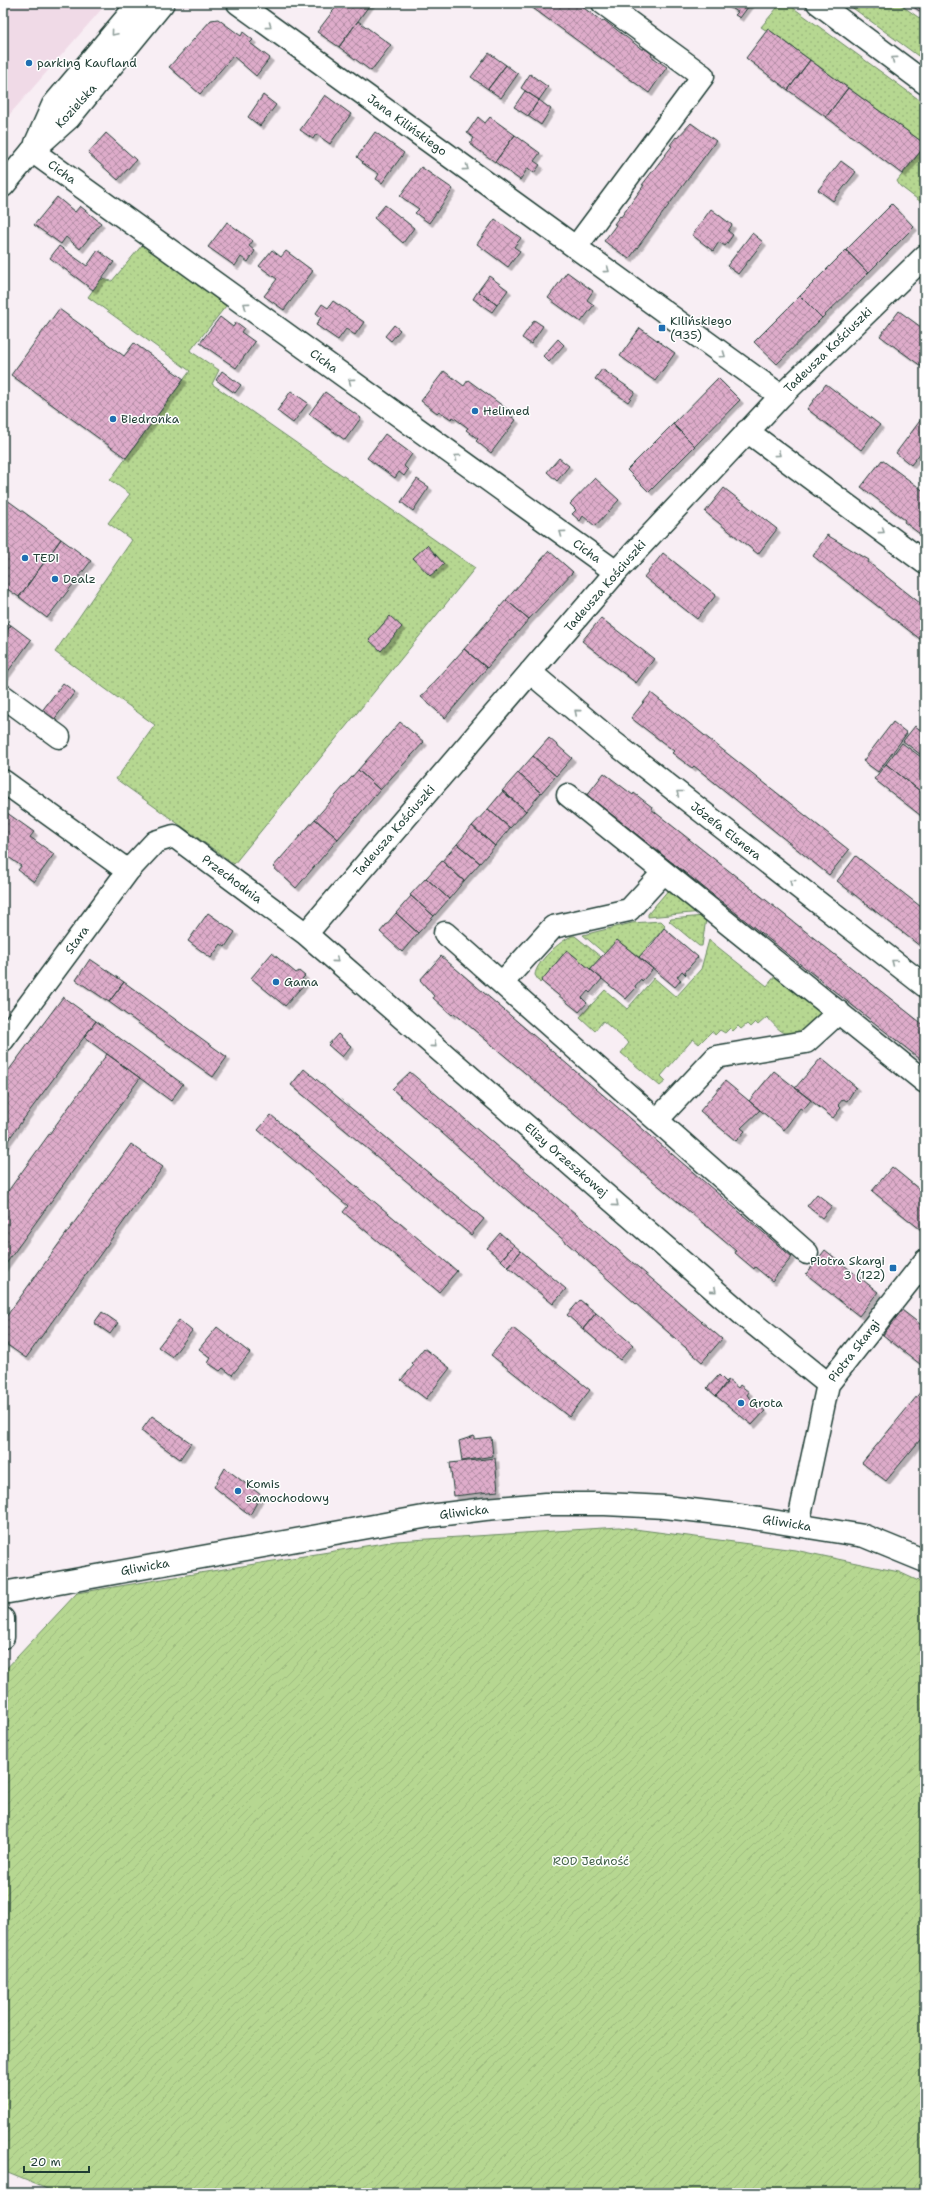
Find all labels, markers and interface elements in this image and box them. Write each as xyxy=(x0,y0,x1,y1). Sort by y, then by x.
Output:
one-way arrow xyxy=(265,21,272,28)
one-way arrow xyxy=(111,28,118,36)
place label: parking Kaufland xyxy=(37,55,137,71)
one-way arrow xyxy=(891,57,898,64)
marker: parking Kaufland xyxy=(24,58,34,68)
street label: Kozielska xyxy=(52,80,100,132)
street label: Jana Kilińskiego xyxy=(364,91,450,159)
street label: Cicha xyxy=(45,156,80,188)
one-way arrow xyxy=(461,163,468,170)
one-way arrow xyxy=(603,266,610,273)
one-way arrow xyxy=(243,303,250,310)
street label: Tadeusza Kościuszki xyxy=(780,304,876,396)
place label: Kilińskiego (935) xyxy=(670,313,732,343)
marker: Kilińskiego (935) xyxy=(657,323,667,333)
street label: Cicha xyxy=(307,345,342,377)
one-way arrow xyxy=(719,350,726,357)
one-way arrow xyxy=(348,378,355,386)
place label: Helimed xyxy=(483,403,530,419)
marker: Helimed xyxy=(470,406,480,416)
place label: Biedronka xyxy=(121,411,180,427)
marker: Biedronka xyxy=(108,414,118,424)
one-way arrow xyxy=(773,449,780,456)
one-way arrow xyxy=(454,455,461,462)
one-way arrow xyxy=(878,527,885,534)
one-way arrow xyxy=(559,530,566,538)
street label: Cicha xyxy=(570,535,605,567)
street label: Tadeusza Kościuszki xyxy=(561,537,649,635)
place label: TEDi xyxy=(33,550,59,566)
marker: TEDi xyxy=(20,553,30,563)
place label: Dealz xyxy=(63,571,96,587)
marker: Dealz xyxy=(50,574,60,584)
one-way arrow xyxy=(575,709,582,716)
street label: Tadeusza Kościuszki xyxy=(350,782,438,880)
one-way arrow xyxy=(676,791,683,798)
street label: Józefa Elsnera xyxy=(687,798,765,864)
street label: Przechodnia xyxy=(199,851,266,907)
one-way arrow xyxy=(789,879,796,886)
street label: Stara xyxy=(61,922,93,957)
one-way arrow xyxy=(331,955,338,962)
one-way arrow xyxy=(892,960,899,967)
place label: Gama xyxy=(284,974,319,990)
marker: Gama xyxy=(271,977,281,987)
one-way arrow xyxy=(429,1040,437,1047)
street label: Elizy Orzeszkowej xyxy=(521,1119,611,1201)
one-way arrow xyxy=(611,1199,619,1207)
place label: Piotra Skargi 3 (122) xyxy=(810,1253,885,1283)
marker: Piotra Skargi 3 (122) xyxy=(888,1263,898,1273)
one-way arrow xyxy=(709,1285,717,1292)
street label: Piotra Skargi xyxy=(825,1316,883,1386)
place label: Grota xyxy=(749,1395,783,1411)
marker: Grota xyxy=(736,1398,746,1408)
place label: Komis samochodowy xyxy=(246,1476,329,1506)
marker: Komis samochodowy xyxy=(233,1486,243,1496)
street label: Gliwicka xyxy=(439,1501,490,1523)
street label: Gliwicka xyxy=(761,1511,813,1535)
street label: Gliwicka xyxy=(119,1555,171,1579)
park label: ROD Jedność xyxy=(553,1853,629,1869)
scale bar xyxy=(24,2148,89,2174)
text: 20 m xyxy=(30,2154,61,2170)

